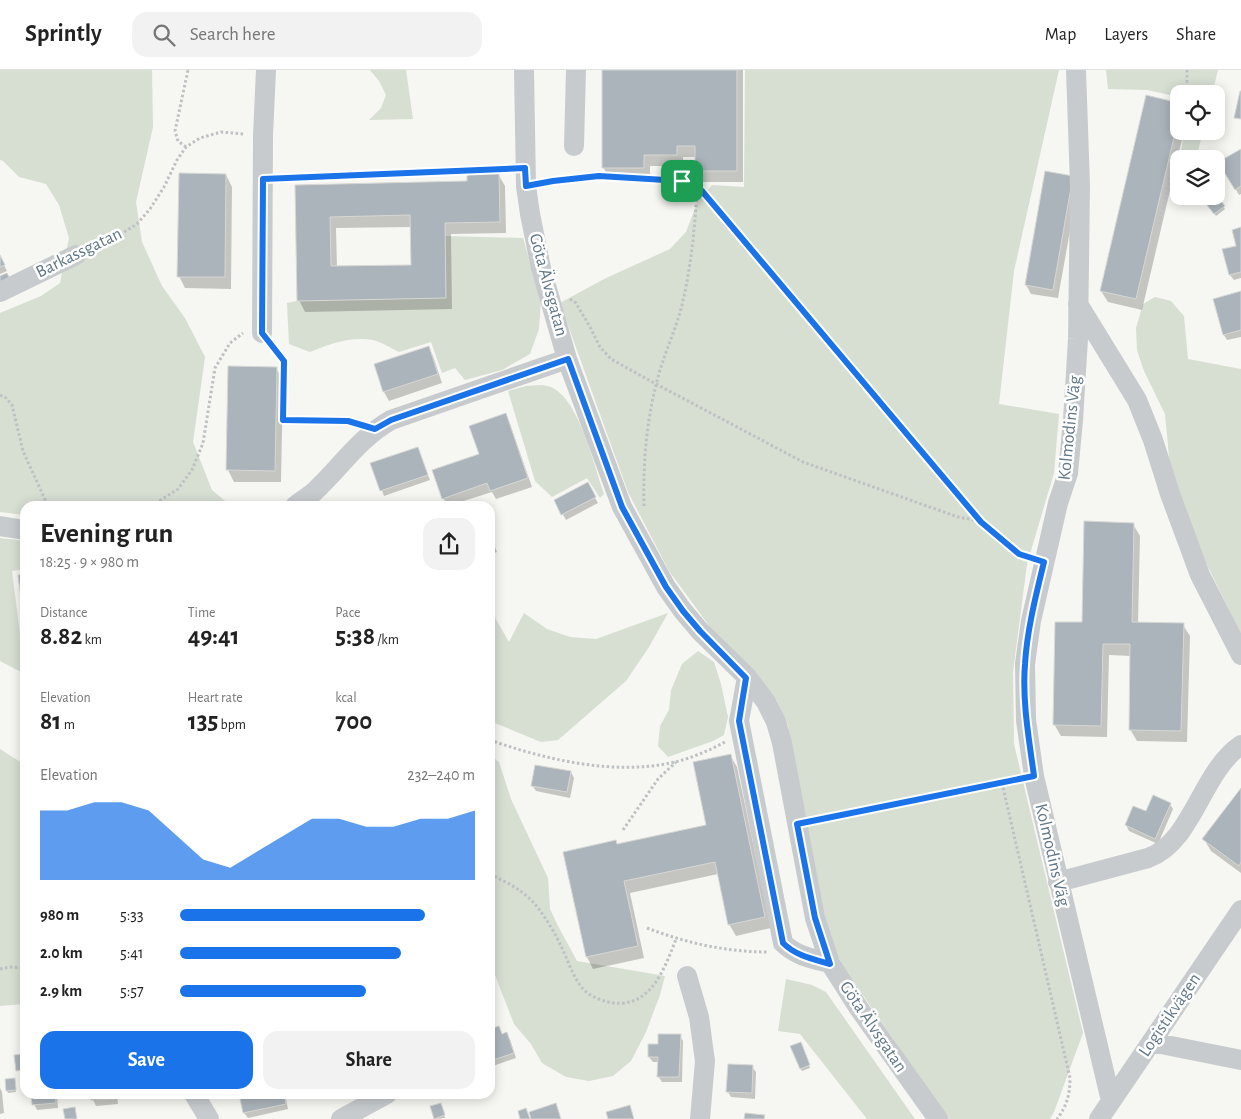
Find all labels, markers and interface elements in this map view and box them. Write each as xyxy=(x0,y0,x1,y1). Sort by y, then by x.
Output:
search box xyxy=(132,12,482,57)
icon: search xyxy=(150,21,178,49)
text: Sprintly xyxy=(25,22,102,46)
text: Search here xyxy=(190,25,276,44)
text: Map xyxy=(1045,26,1076,44)
text: Layers xyxy=(1104,26,1148,44)
text: Share xyxy=(1176,26,1216,44)
map controls xyxy=(1170,85,1225,205)
button: locate xyxy=(1170,85,1225,140)
button: layers xyxy=(1170,150,1225,205)
pin xyxy=(661,160,703,202)
icon: arrive xyxy=(668,167,696,195)
street label: Barkassgatan xyxy=(33,224,125,282)
street label: Göta Älvsgatan xyxy=(526,231,572,338)
street label: Kolmodins Väg xyxy=(1056,375,1084,481)
button: share xyxy=(423,518,475,570)
text: Evening run xyxy=(40,520,173,548)
text: 18:25 · 9 × 980 m xyxy=(40,554,139,570)
text: Distance xyxy=(40,606,87,620)
text: Time xyxy=(188,606,216,620)
text: Pace xyxy=(335,606,361,620)
text: 8.82 xyxy=(40,624,82,649)
text: 49:41 xyxy=(188,624,240,649)
text: 5:38 xyxy=(335,624,375,649)
text: km xyxy=(82,633,102,647)
text: /km xyxy=(375,633,399,647)
text: Elevation xyxy=(40,691,91,705)
text: Heart rate xyxy=(188,691,243,705)
text: kcal xyxy=(335,691,357,705)
text: 81 xyxy=(40,709,61,734)
text: 135 xyxy=(188,709,218,734)
text: 700 xyxy=(335,709,372,734)
text: m xyxy=(61,718,75,732)
text: bpm xyxy=(218,718,246,732)
text: Elevation xyxy=(40,767,98,783)
text: 232–240 m xyxy=(407,767,475,783)
street label: Kolmodins Väg xyxy=(1031,802,1073,908)
text: 980 m xyxy=(40,907,79,923)
text: 5:33 xyxy=(120,907,144,923)
text: 2.0 km xyxy=(40,945,83,961)
text: 5:41 xyxy=(120,945,144,961)
street label: Logistikvägen xyxy=(1136,970,1204,1060)
street label: Göta Älvsgatan xyxy=(836,977,912,1076)
text: 2.9 km xyxy=(40,983,82,999)
text: 5:57 xyxy=(120,983,144,999)
button: Save xyxy=(40,1031,253,1089)
button: Share xyxy=(263,1031,475,1089)

